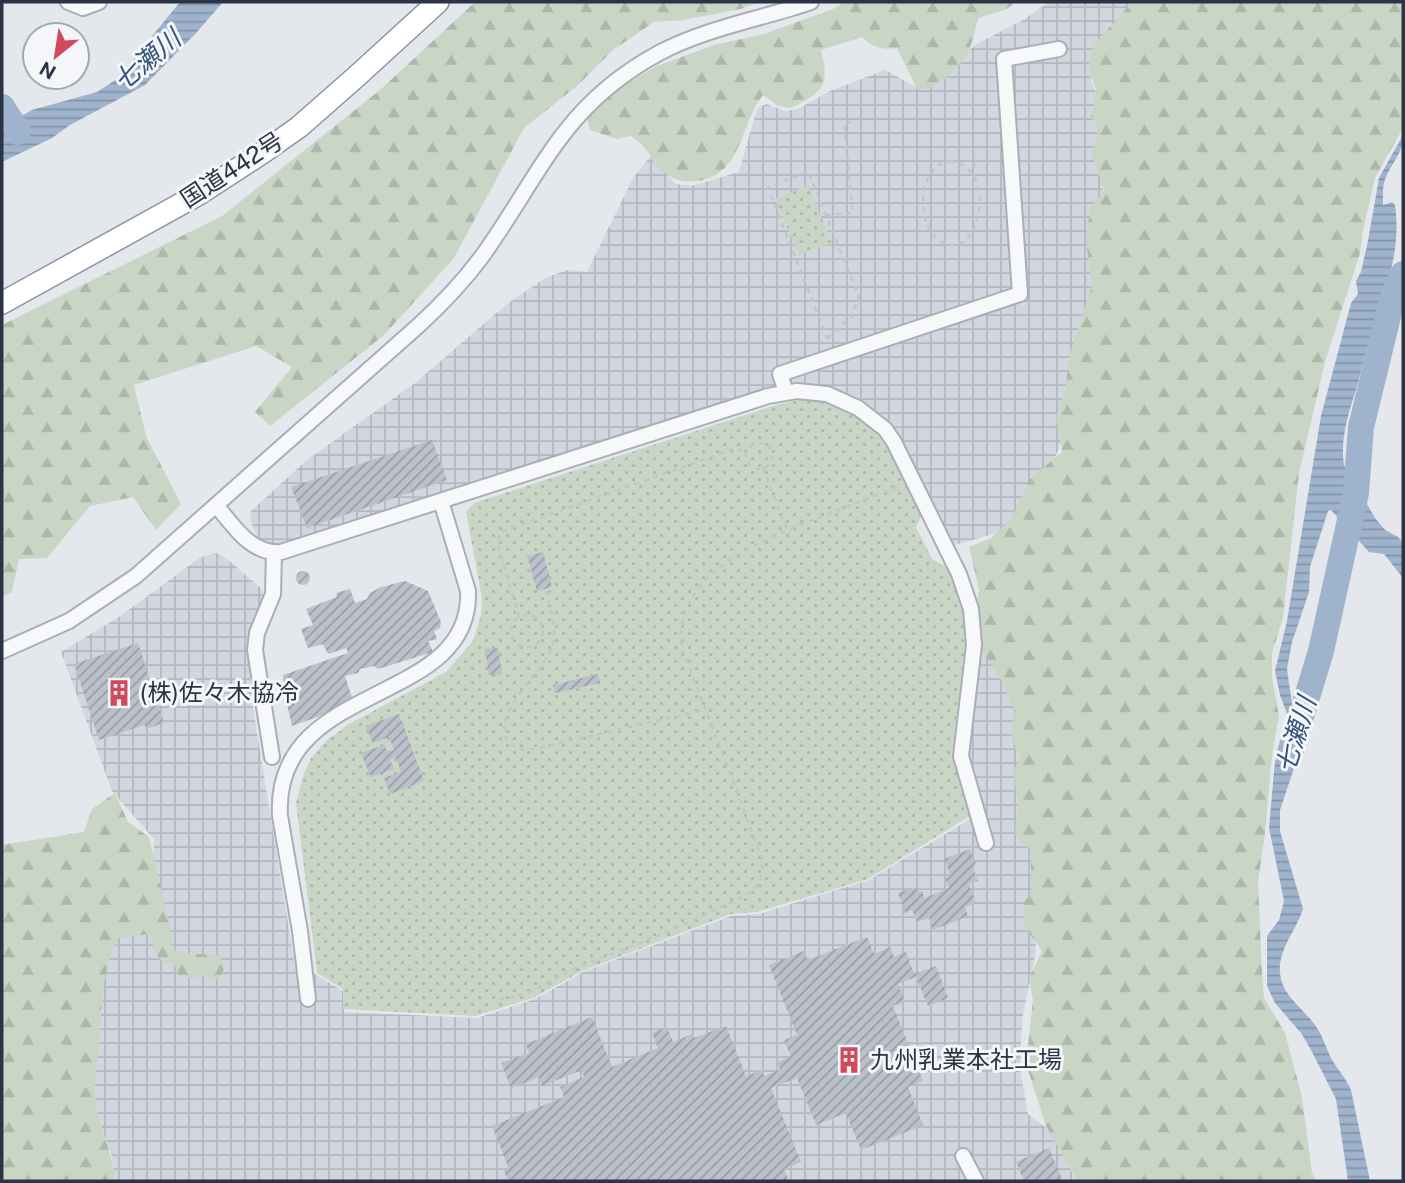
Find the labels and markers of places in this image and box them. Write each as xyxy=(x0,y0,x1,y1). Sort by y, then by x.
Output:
building icon: (株)佐々木協冷 xyxy=(104,678,134,708)
place label: (株)佐々木協冷 xyxy=(140,678,299,706)
building icon: 九州乳業本社工場 xyxy=(834,1045,864,1075)
place label: 九州乳業本社工場 xyxy=(870,1045,1062,1073)

